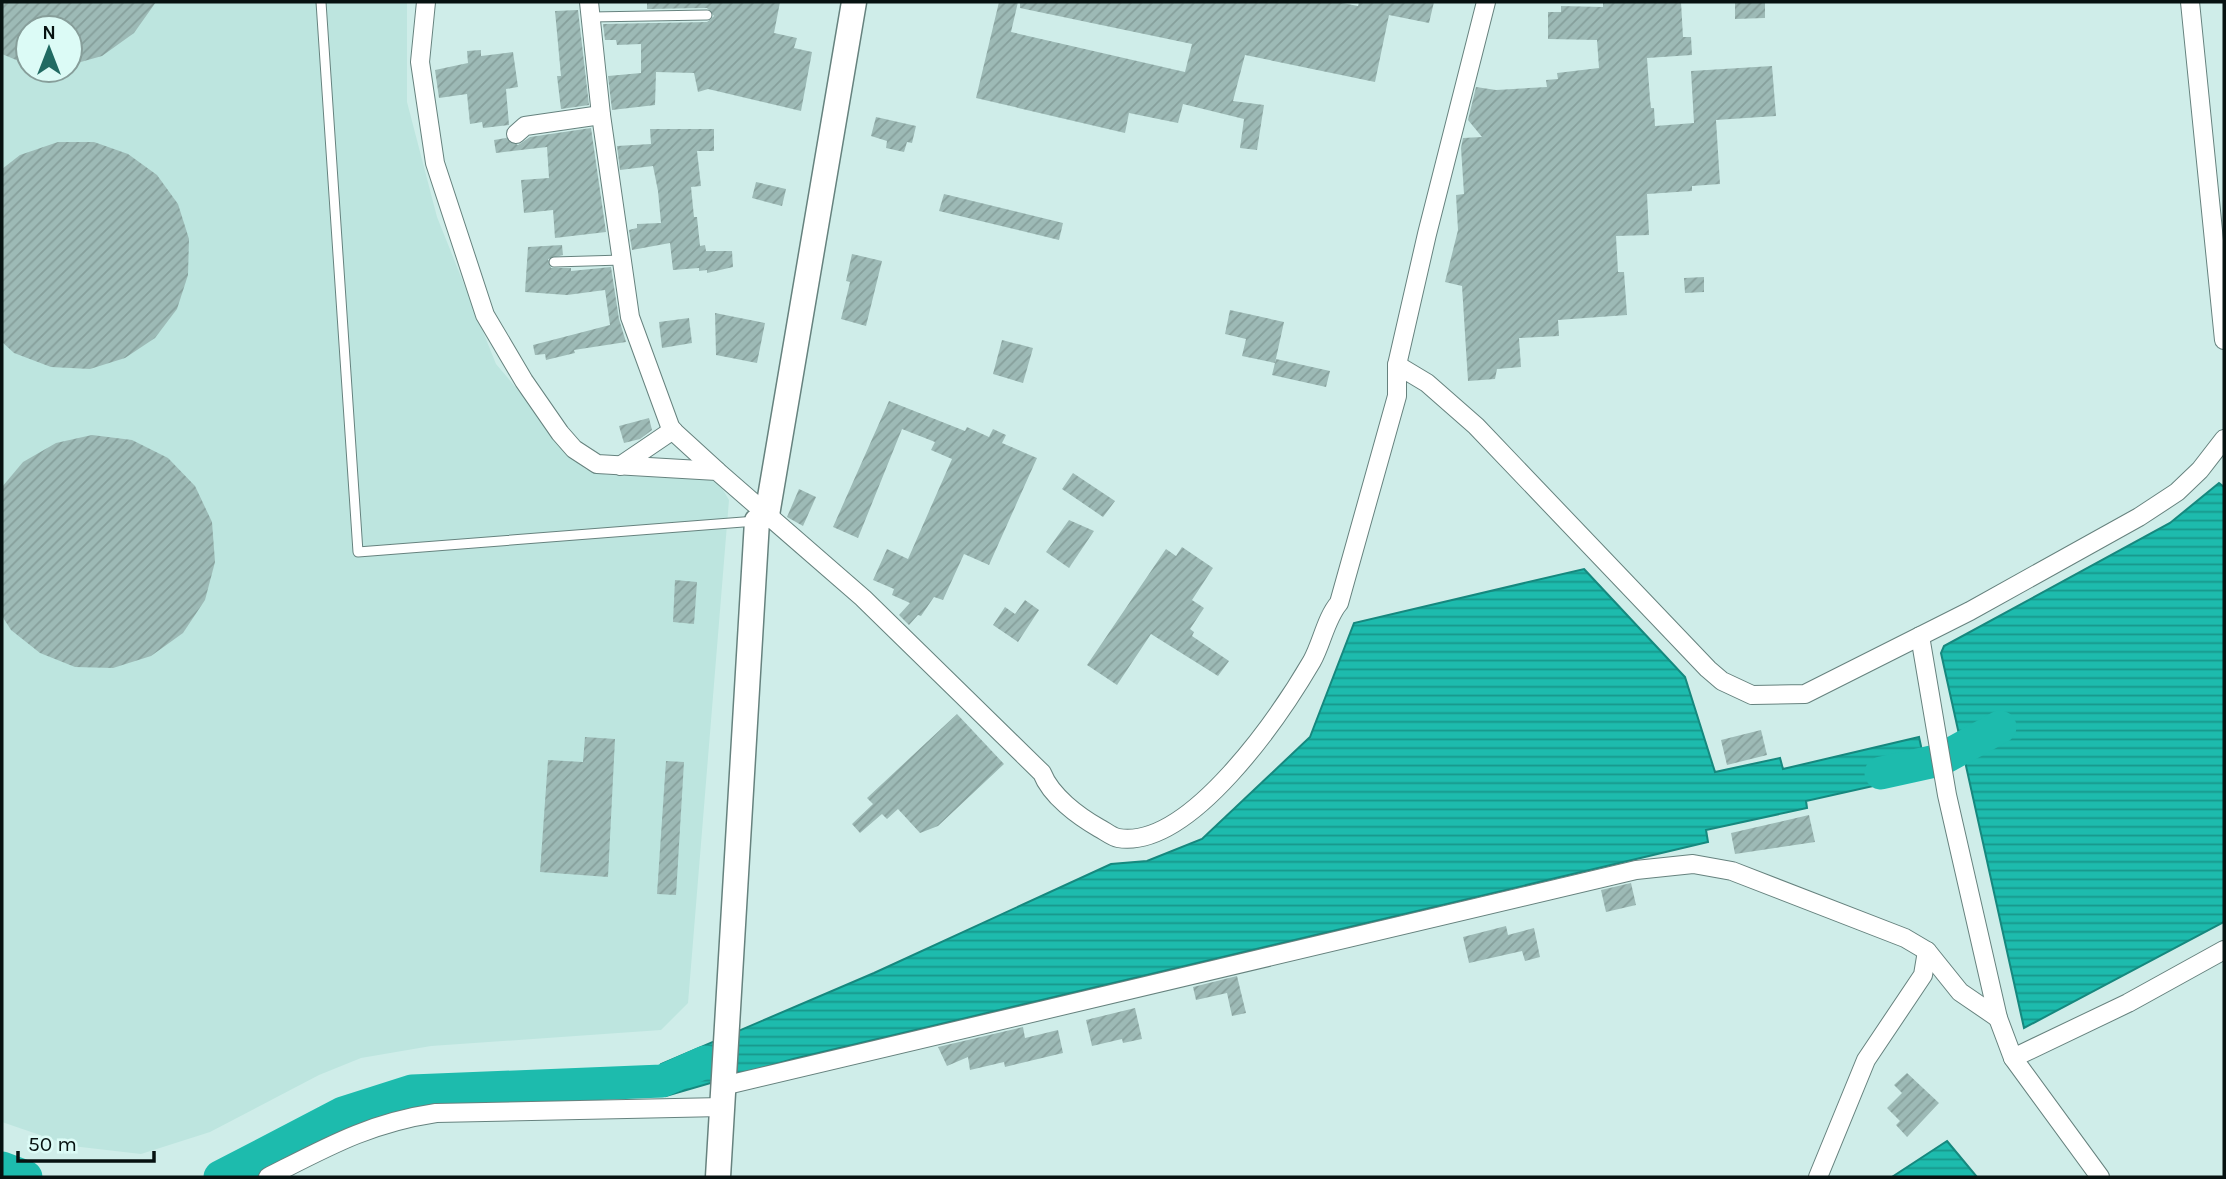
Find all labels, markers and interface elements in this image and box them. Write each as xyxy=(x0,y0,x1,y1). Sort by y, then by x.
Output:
north arrow xyxy=(14,14,84,84)
text: N xyxy=(42,22,56,44)
scale bar xyxy=(18,1120,154,1164)
text: 50 m xyxy=(28,1132,77,1156)

